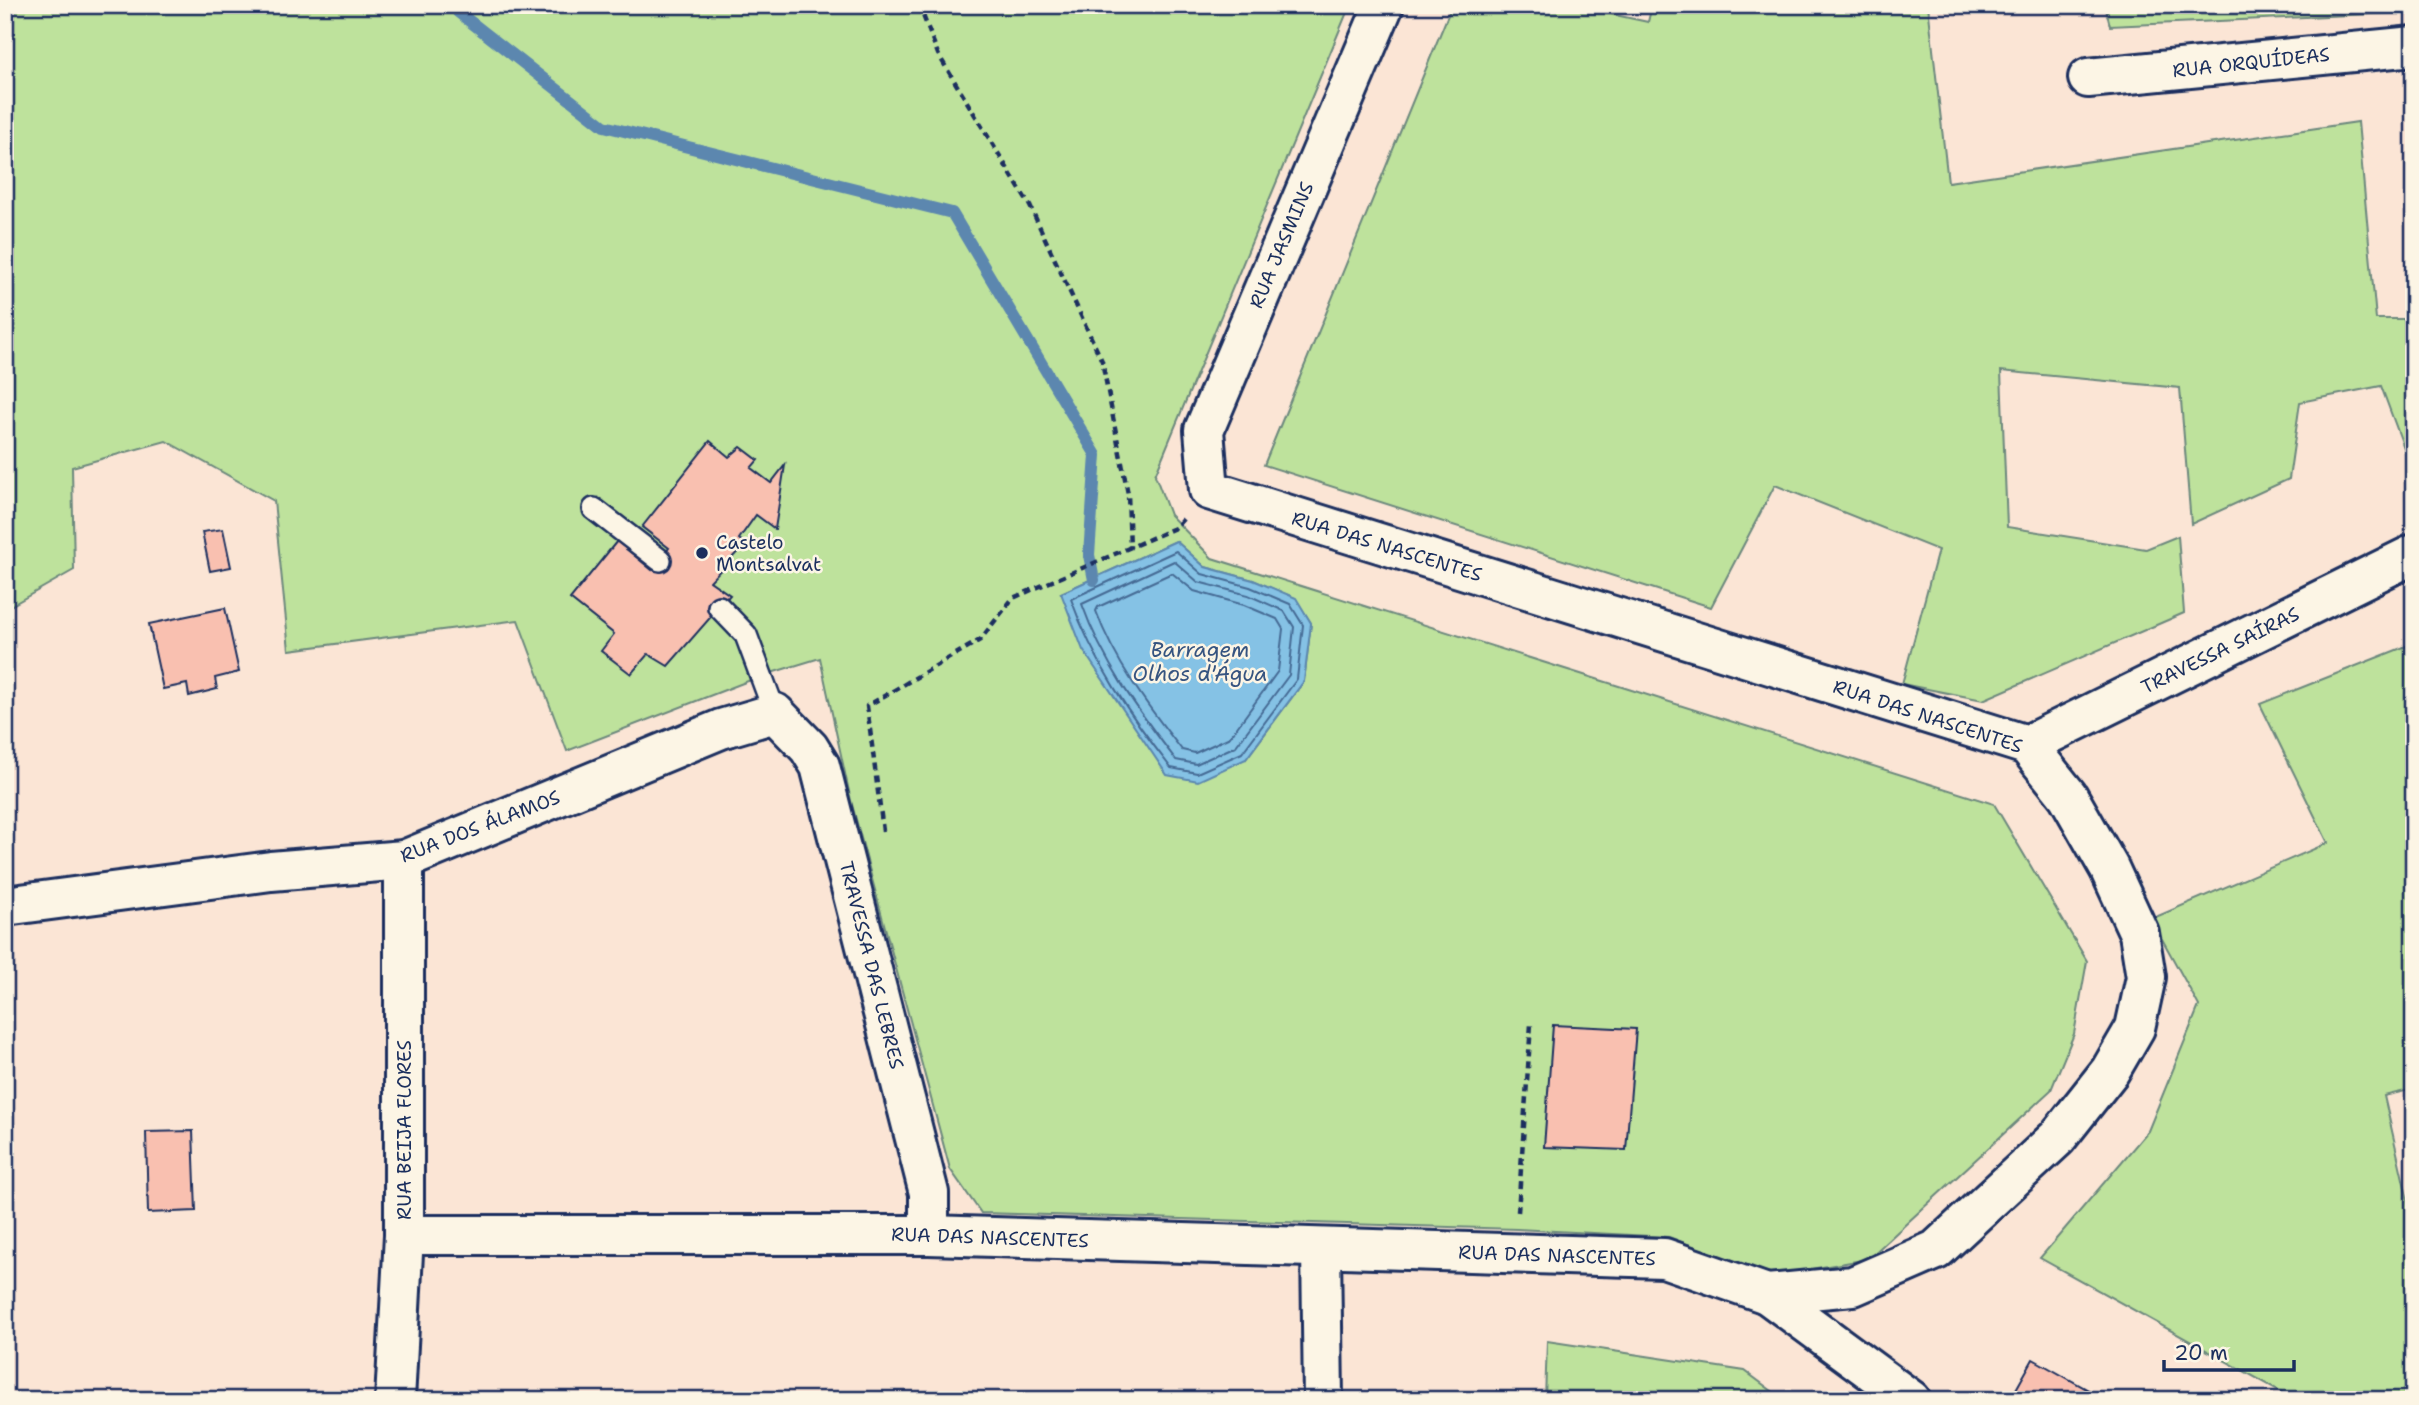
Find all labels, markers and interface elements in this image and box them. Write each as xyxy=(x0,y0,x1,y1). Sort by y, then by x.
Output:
street label: RUA ORQUÍDEAS xyxy=(2171,41,2331,83)
street label: RUA JASMINS xyxy=(1244,178,1319,312)
street label: RUA DAS NASCENTES xyxy=(1289,506,1485,587)
place label: Castelo Montsalvat xyxy=(716,530,821,577)
marker: Castelo Montsalvat xyxy=(694,545,710,561)
street label: TRAVESSA SAÍRAS xyxy=(2137,600,2303,700)
water label: Barragem Olhos d'Água xyxy=(1133,636,1267,688)
street label: RUA DAS NASCENTES xyxy=(1830,674,2026,759)
street label: RUA DOS ÁLAMOS xyxy=(396,784,564,868)
street label: TRAVESSA DAS LEBRES xyxy=(834,859,909,1072)
street label: RUA BEIJA FLORES xyxy=(392,1040,417,1220)
street label: RUA DAS NASCENTES xyxy=(891,1222,1089,1253)
street label: RUA DAS NASCENTES xyxy=(1458,1240,1656,1271)
scale bar xyxy=(2164,1328,2293,1372)
text: 20 m xyxy=(2174,1339,2228,1367)

